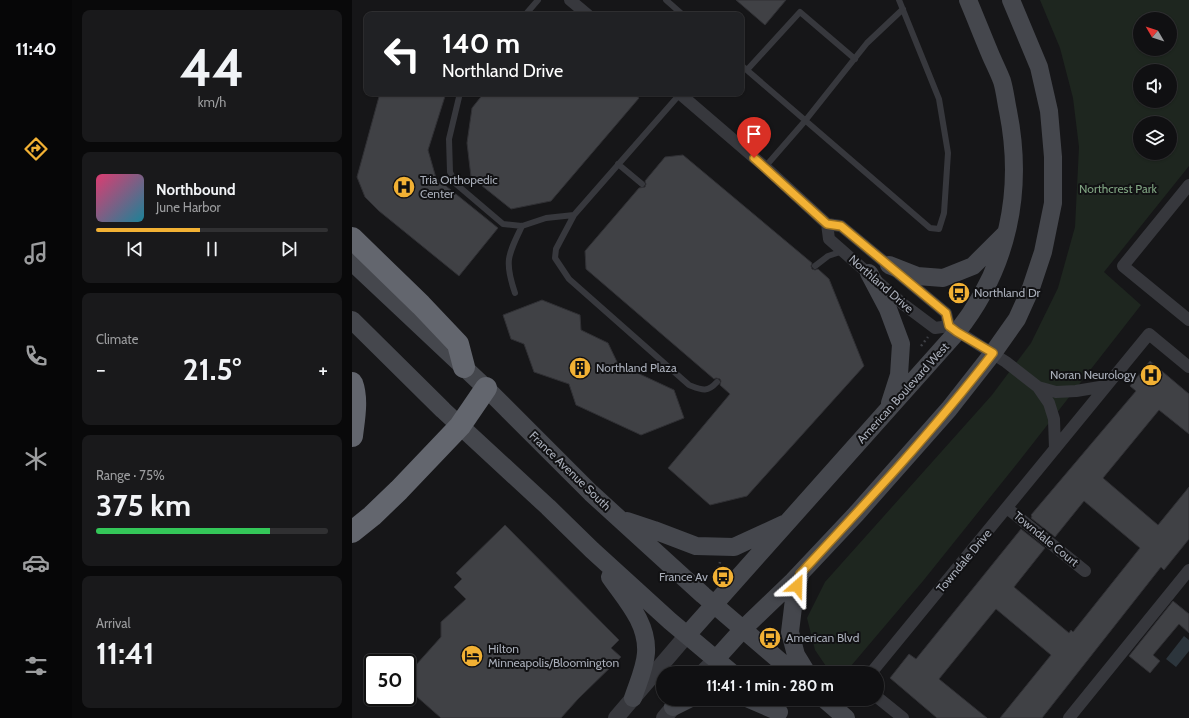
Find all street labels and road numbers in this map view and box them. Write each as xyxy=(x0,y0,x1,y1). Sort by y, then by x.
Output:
street label: Northland Drive xyxy=(846,251,917,316)
street label: American Boulevard West xyxy=(853,339,952,446)
street label: France Avenue South xyxy=(527,428,614,513)
street label: Towndale Court xyxy=(1011,508,1082,569)
street label: Towndale Drive xyxy=(933,526,995,596)

